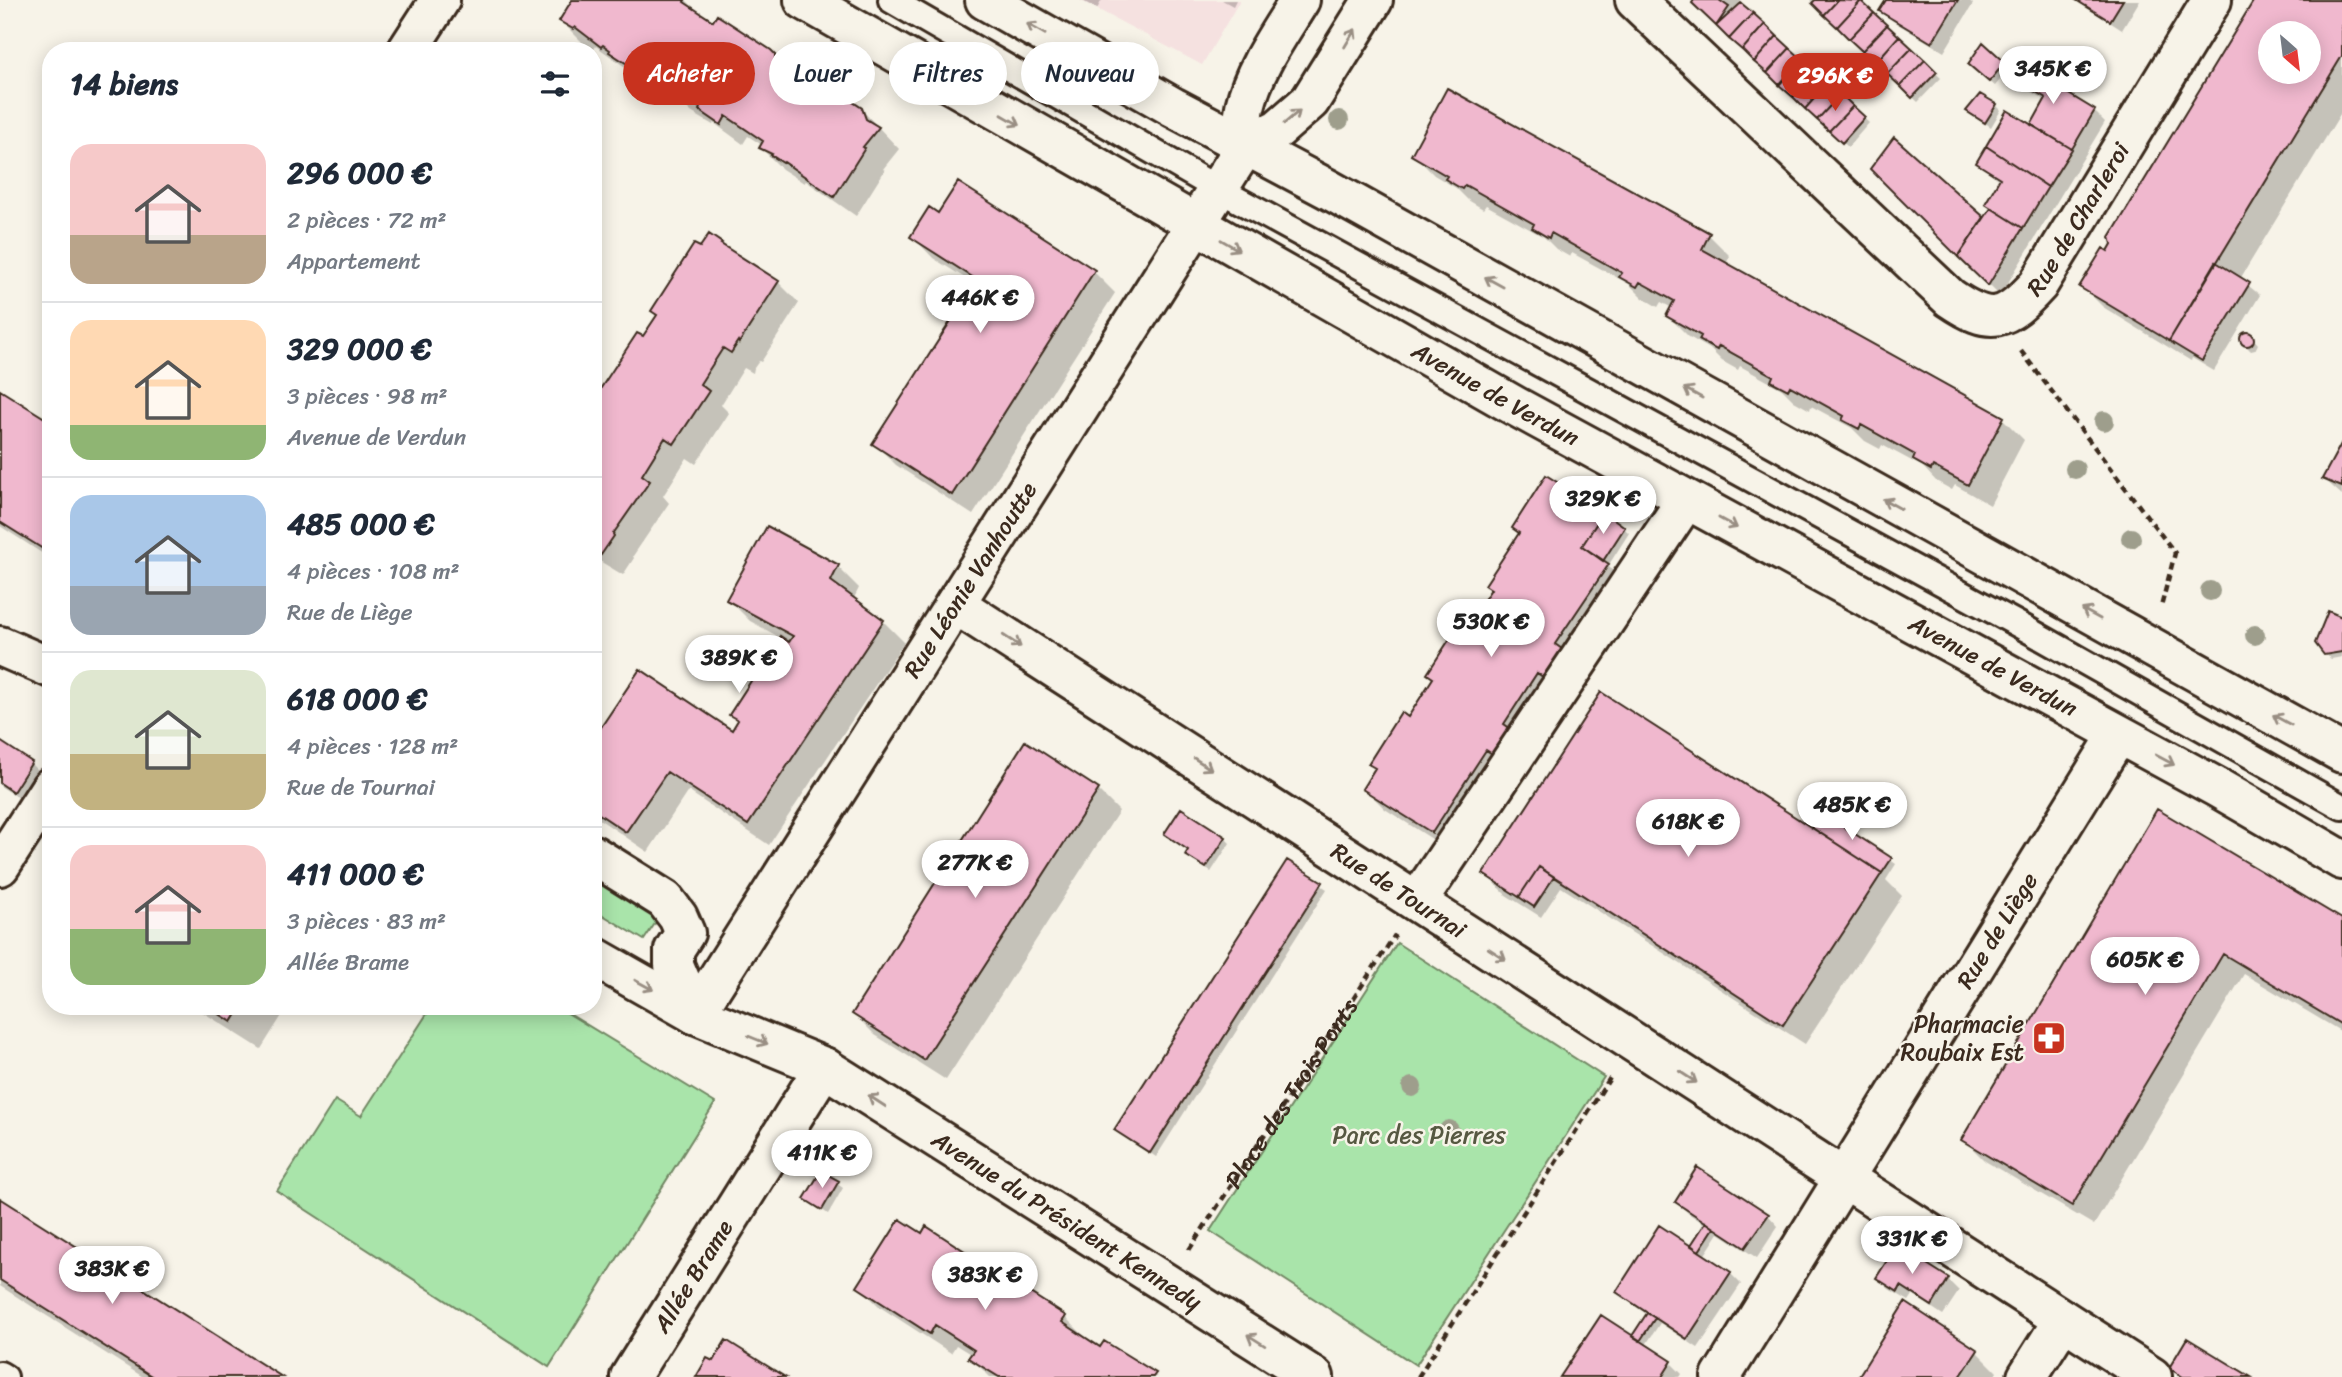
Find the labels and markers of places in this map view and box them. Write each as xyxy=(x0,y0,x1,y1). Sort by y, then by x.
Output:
pin: 345K € xyxy=(1996,46,2110,106)
pin: 296K € xyxy=(1778,54,1892,113)
pin: 446K € xyxy=(923,276,1037,335)
pin: 329K € xyxy=(1546,476,1660,536)
pin: 530K € xyxy=(1434,600,1548,659)
pin: 389K € xyxy=(682,636,796,695)
pin: 485K € xyxy=(1795,782,1909,842)
pin: 618K € xyxy=(1631,800,1745,859)
pin: 277K € xyxy=(918,841,1032,900)
pin: 605K € xyxy=(2088,937,2202,997)
place label: Pharmacie Roubaix Est xyxy=(1900,1003,2024,1073)
pharmacy icon: Pharmacie Roubaix Est xyxy=(2030,1019,2068,1057)
pin: 411K € xyxy=(765,1130,879,1190)
pin: 331K € xyxy=(1855,1216,1969,1276)
pin: 383K € xyxy=(55,1246,169,1306)
pin: 383K € xyxy=(928,1252,1042,1312)

